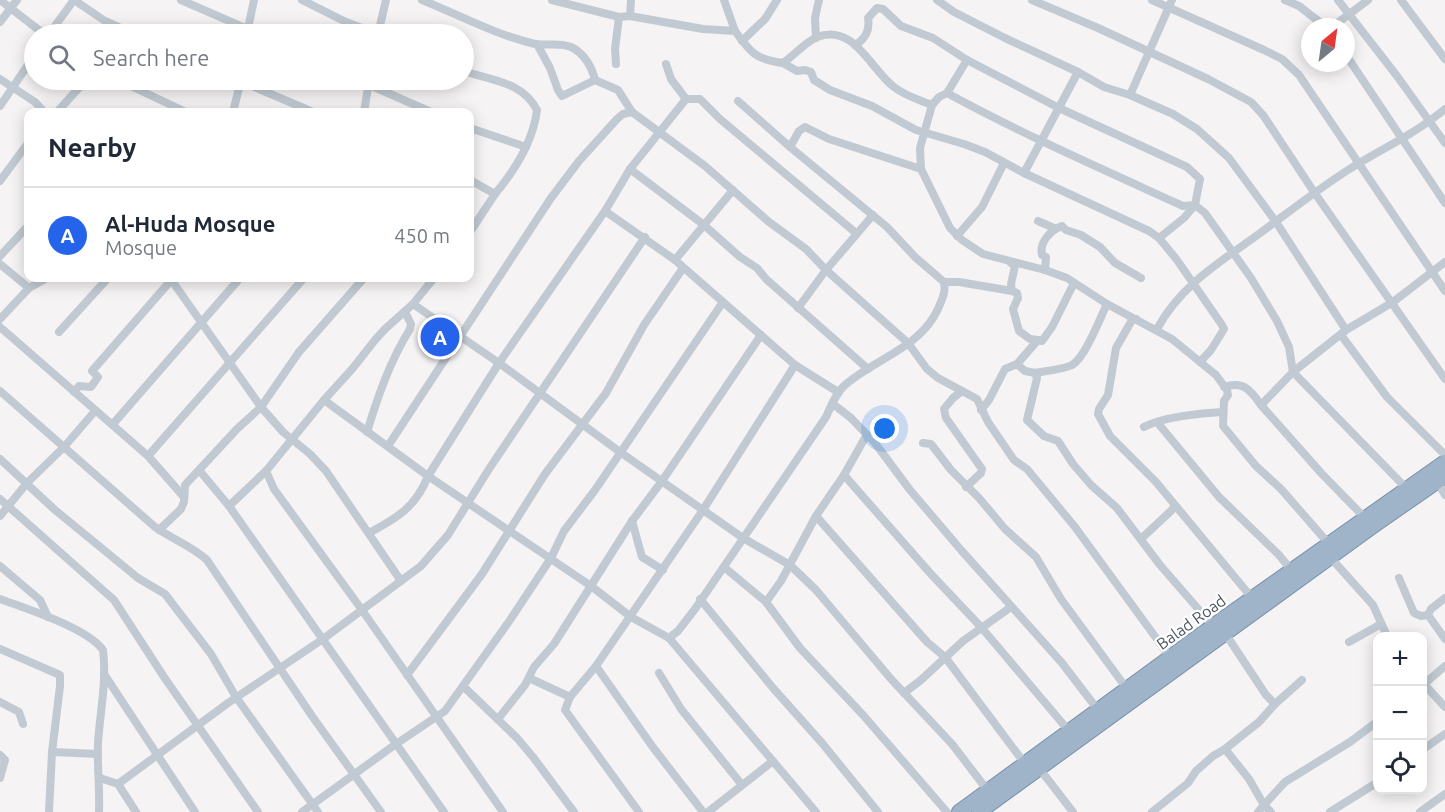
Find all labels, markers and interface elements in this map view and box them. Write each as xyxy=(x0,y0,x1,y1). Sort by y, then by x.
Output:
north arrow xyxy=(1301,18,1355,72)
search box xyxy=(24,24,474,90)
icon: search xyxy=(45,41,78,74)
text: Search here xyxy=(93,45,209,70)
text: Nearby xyxy=(48,133,136,162)
text: Al-Huda Mosque xyxy=(105,211,275,236)
text: A xyxy=(60,224,75,247)
text: 450 m xyxy=(394,224,450,247)
text: Mosque xyxy=(105,236,177,259)
pin: A xyxy=(420,314,460,360)
your location xyxy=(870,414,899,443)
street label: Balad Road xyxy=(1153,591,1229,653)
map controls xyxy=(1373,632,1427,794)
button: + xyxy=(1373,632,1427,686)
button: − xyxy=(1373,686,1427,740)
button: locate xyxy=(1373,740,1427,794)

